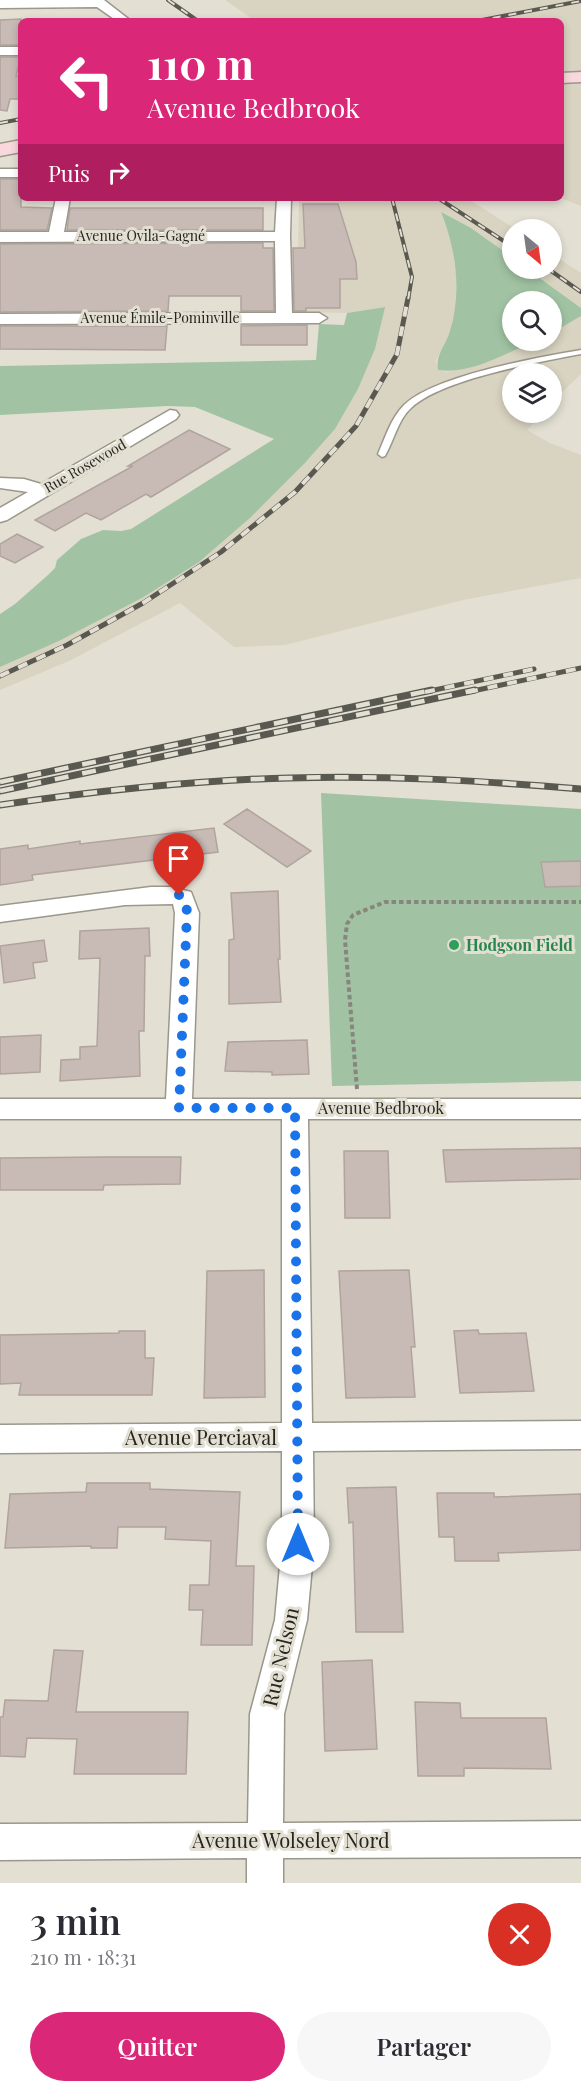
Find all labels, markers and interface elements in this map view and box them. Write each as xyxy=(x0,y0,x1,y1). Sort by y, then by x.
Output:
text: 110 m xyxy=(147,35,254,91)
icon: left xyxy=(48,42,126,120)
text: Avenue Bedbrook xyxy=(147,89,360,125)
icon: right xyxy=(102,156,135,189)
text: Puis xyxy=(48,158,90,188)
north arrow xyxy=(502,219,562,279)
map controls xyxy=(502,219,562,423)
street label: Avenue Ovila-Gagné xyxy=(76,226,205,245)
button: search xyxy=(502,291,562,351)
street label: Avenue Émile-Pominville xyxy=(79,308,240,327)
button: layers xyxy=(502,363,562,423)
street label: Rue Rosewood xyxy=(40,434,129,497)
pin xyxy=(153,833,204,895)
icon: arrive xyxy=(162,842,195,875)
place label: Hodgson Field xyxy=(466,934,573,955)
marker: Hodgson Field xyxy=(447,938,461,952)
street label: Avenue Bedbrook xyxy=(317,1097,444,1118)
street label: Avenue Perciaval xyxy=(124,1423,277,1450)
position arrow xyxy=(266,1512,330,1576)
street label: Rue Nelson xyxy=(255,1604,304,1709)
street label: Avenue Wolseley Nord xyxy=(191,1826,390,1853)
text: 3 min xyxy=(30,1896,121,1944)
button: close xyxy=(488,1903,551,1966)
text: 210 m · 18:31 xyxy=(30,1943,137,1970)
button: Quitter xyxy=(30,2012,285,2081)
button: Partager xyxy=(297,2012,551,2081)

